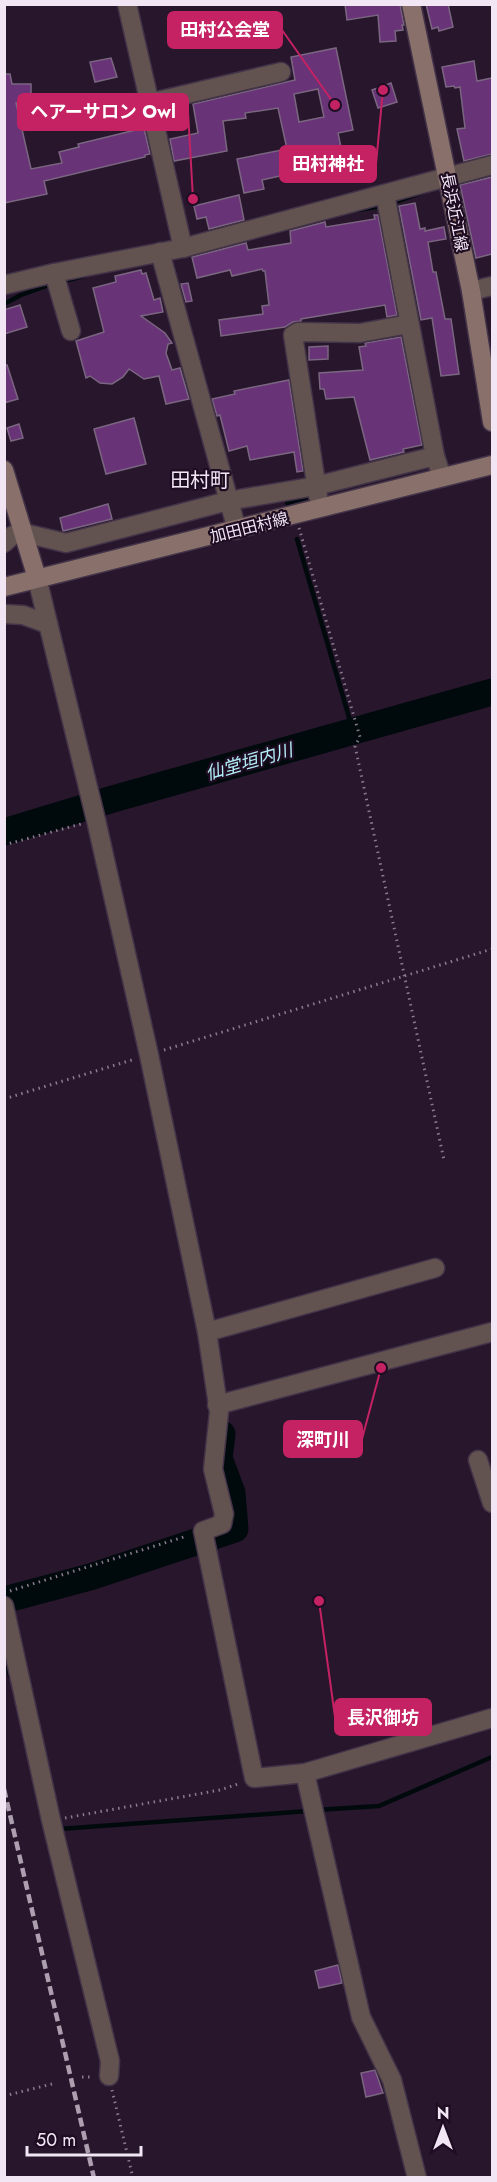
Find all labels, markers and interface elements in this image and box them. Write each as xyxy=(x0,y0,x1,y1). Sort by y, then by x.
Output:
callout: 田村公会堂 xyxy=(168,12,282,48)
text: 田村公会堂 xyxy=(180,17,270,43)
callout: ヘアーサロン Owl xyxy=(18,94,188,130)
text: ヘアーサロン Owl xyxy=(30,99,176,125)
callout: 田村神社 xyxy=(280,146,376,182)
text: 田村神社 xyxy=(292,151,364,177)
street label: 長浜近江線 xyxy=(436,171,473,254)
district label: 田村町 xyxy=(170,466,230,495)
street label: 加田田村線 xyxy=(208,507,291,548)
water label: 仙堂垣内川 xyxy=(202,737,298,787)
callout: 深町川 xyxy=(284,1421,362,1457)
text: 深町川 xyxy=(296,1427,350,1453)
callout: 長沢御坊 xyxy=(335,1699,431,1735)
text: 長沢御坊 xyxy=(347,1705,419,1731)
north arrow xyxy=(413,2098,473,2158)
text: N xyxy=(437,2102,449,2125)
scale bar xyxy=(27,2119,141,2157)
text: 50 m xyxy=(36,2127,76,2153)

